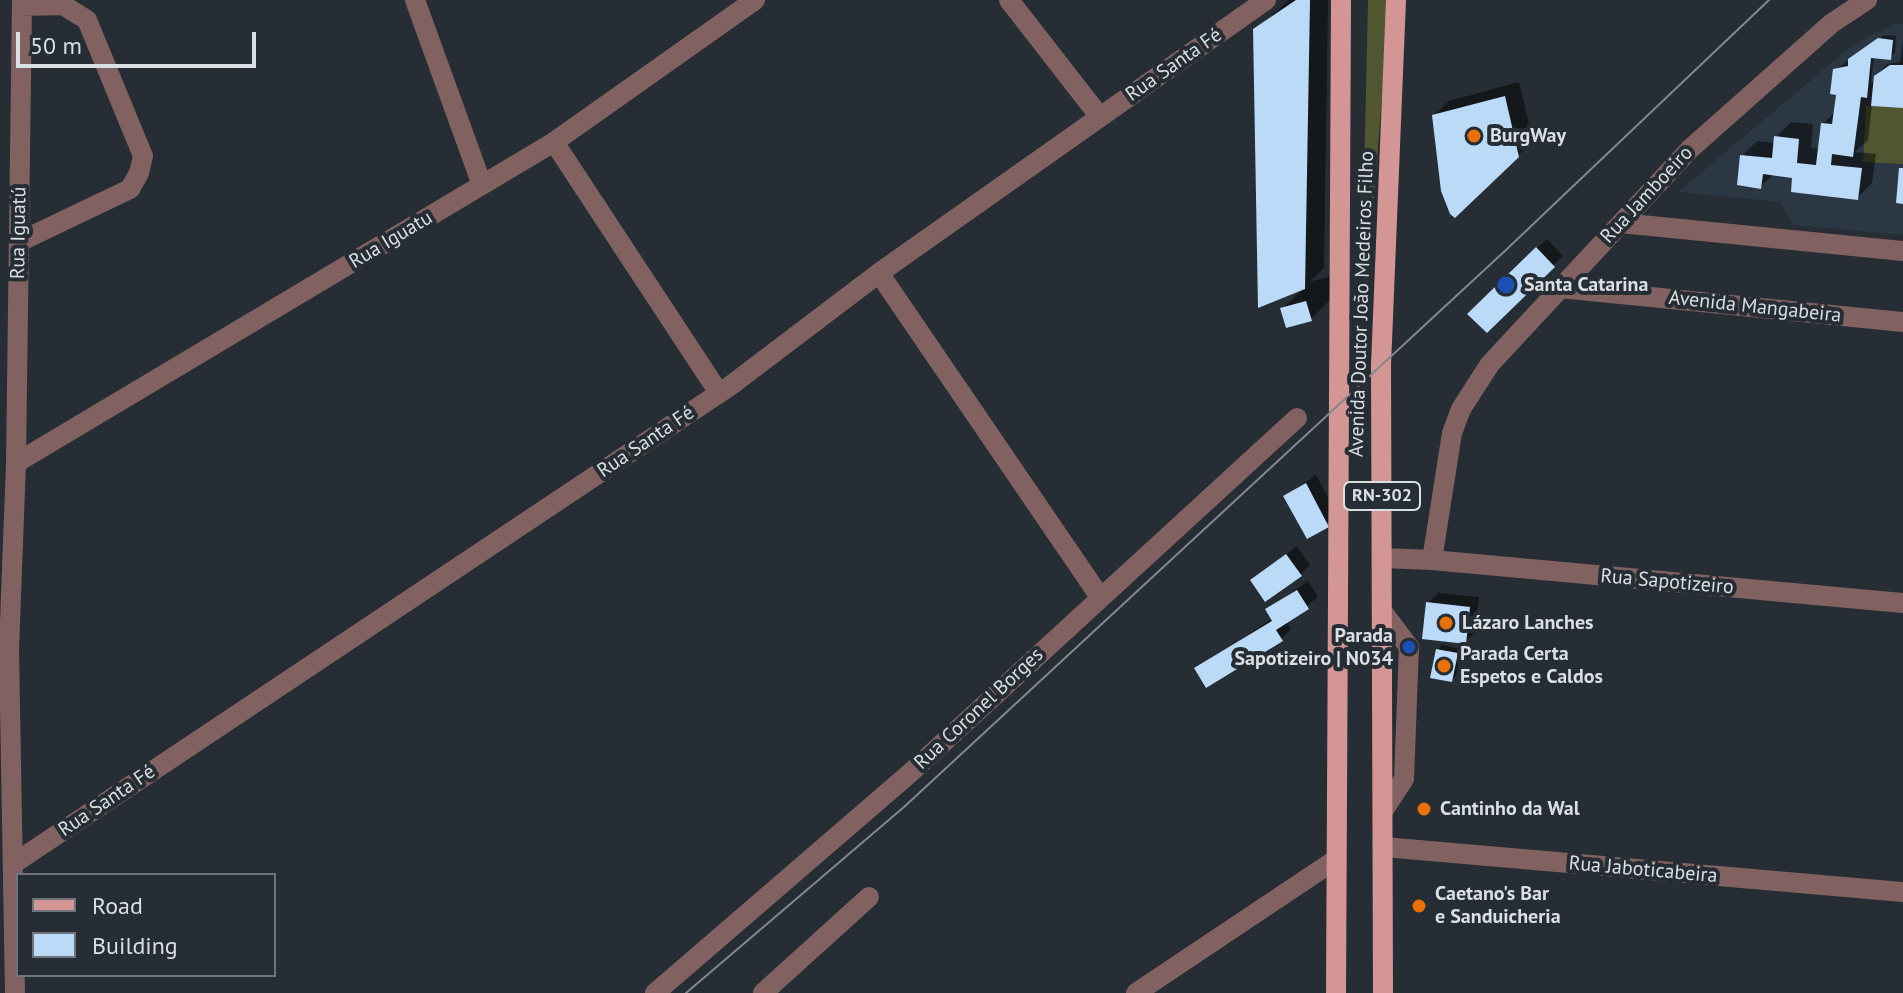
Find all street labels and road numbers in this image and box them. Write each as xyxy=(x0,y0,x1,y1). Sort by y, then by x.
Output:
street label: Rua Santa Fé xyxy=(1121,23,1227,107)
street label: Rua Jamboeiro xyxy=(1596,141,1698,249)
street label: Avenida Doutor João Medeiros Filho xyxy=(1345,151,1379,457)
street label: Rua Iguatú xyxy=(6,187,32,279)
street label: Rua Iguatu xyxy=(345,206,437,274)
street label: Avenida Mangabeira xyxy=(1668,286,1842,328)
street label: Rua Santa Fé xyxy=(593,401,699,483)
road number: RN-302 xyxy=(1344,482,1420,510)
street label: Rua Sapotizeiro xyxy=(1599,564,1735,600)
street label: Rua Coronel Borges xyxy=(910,643,1048,775)
street label: Rua Santa Fé xyxy=(54,760,160,842)
street label: Rua Jaboticabeira xyxy=(1568,852,1718,888)

